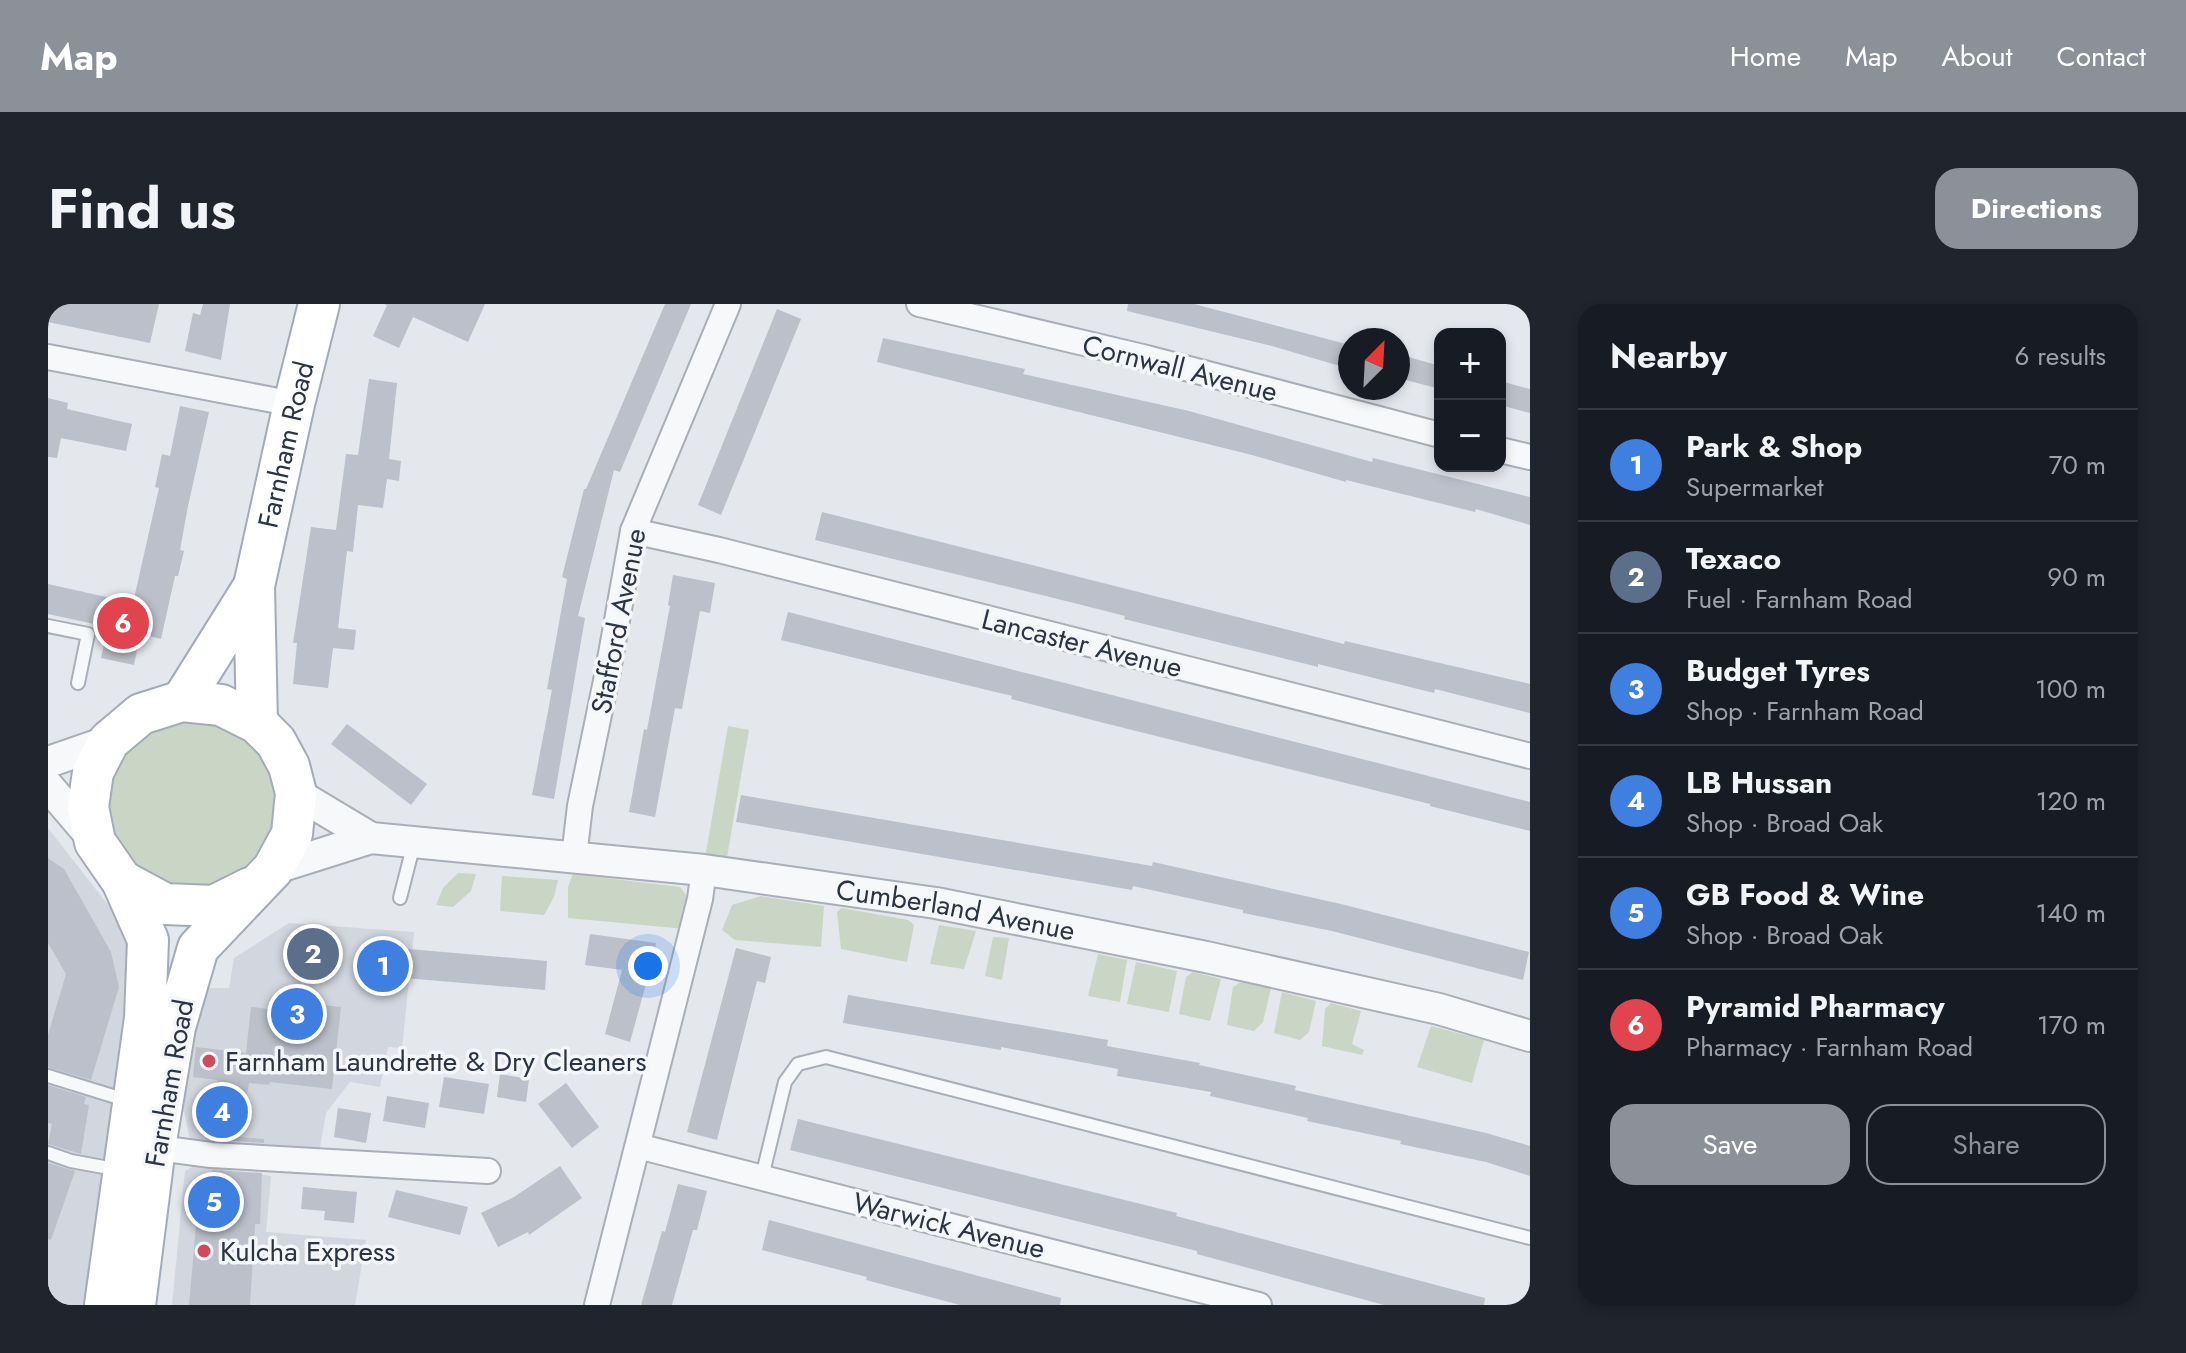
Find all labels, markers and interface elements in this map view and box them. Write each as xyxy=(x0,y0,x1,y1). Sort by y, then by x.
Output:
text: Map xyxy=(40,29,118,84)
text: Home xyxy=(1730,36,1801,77)
text: Map xyxy=(1845,36,1897,77)
text: About xyxy=(1941,36,2013,77)
text: Contact xyxy=(2057,36,2146,77)
text: Find us xyxy=(48,168,236,249)
button: Directions xyxy=(1935,168,2138,249)
street label: Cornwall Avenue xyxy=(1078,324,1282,413)
north arrow xyxy=(1338,328,1410,400)
map controls xyxy=(1434,328,1506,472)
button: + xyxy=(1434,328,1506,400)
text: Nearby xyxy=(1610,332,1727,381)
text: 6 results xyxy=(2014,337,2106,375)
street label: Farnham Road xyxy=(247,357,325,532)
button: − xyxy=(1434,400,1506,472)
text: Park & Shop xyxy=(1686,425,1862,468)
text: 1 xyxy=(1629,446,1643,484)
text: 70 m xyxy=(2049,446,2106,484)
text: Supermarket xyxy=(1686,468,1823,506)
street label: Stafford Avenue xyxy=(580,525,657,717)
text: Texaco xyxy=(1686,537,1781,580)
text: 2 xyxy=(1627,558,1645,596)
text: 90 m xyxy=(2047,558,2106,596)
text: Fuel · Farnham Road xyxy=(1686,580,1913,618)
pin: 6 xyxy=(97,593,149,653)
street label: Lancaster Avenue xyxy=(977,599,1186,688)
text: Budget Tyres xyxy=(1686,649,1870,692)
text: 3 xyxy=(1628,670,1644,708)
text: 100 m xyxy=(2035,670,2106,708)
text: Shop · Farnham Road xyxy=(1686,692,1924,730)
text: LB Hussan xyxy=(1686,761,1832,804)
text: 4 xyxy=(1627,782,1645,820)
text: 120 m xyxy=(2036,782,2106,820)
text: Shop · Broad Oak xyxy=(1686,804,1883,842)
street label: Cumberland Avenue xyxy=(833,869,1079,951)
text: GB Food & Wine xyxy=(1686,873,1924,916)
text: 5 xyxy=(1628,894,1644,932)
text: 140 m xyxy=(2035,894,2106,932)
text: Shop · Broad Oak xyxy=(1686,916,1883,954)
pin: 2 xyxy=(287,924,339,984)
pin: 1 xyxy=(357,936,409,996)
your location xyxy=(628,946,668,986)
pin: 3 xyxy=(271,984,323,1044)
text: Pyramid Pharmacy xyxy=(1686,985,1945,1028)
street label: Farnham Road xyxy=(135,996,204,1170)
text: 6 xyxy=(1627,1006,1645,1044)
text: 170 m xyxy=(2037,1006,2106,1044)
text: Pharmacy · Farnham Road xyxy=(1686,1028,1973,1066)
place label: Farnham Laundrette & Dry Cleaners xyxy=(225,1041,647,1082)
marker: Farnham Laundrette & Dry Cleaners xyxy=(200,1052,218,1070)
pin: 4 xyxy=(196,1082,248,1142)
button: Save xyxy=(1610,1104,1850,1185)
button: Share xyxy=(1866,1104,2106,1185)
pin: 5 xyxy=(188,1172,240,1232)
street label: Warwick Avenue xyxy=(849,1182,1049,1269)
place label: Kulcha Express xyxy=(220,1231,395,1272)
marker: Kulcha Express xyxy=(195,1242,213,1260)

